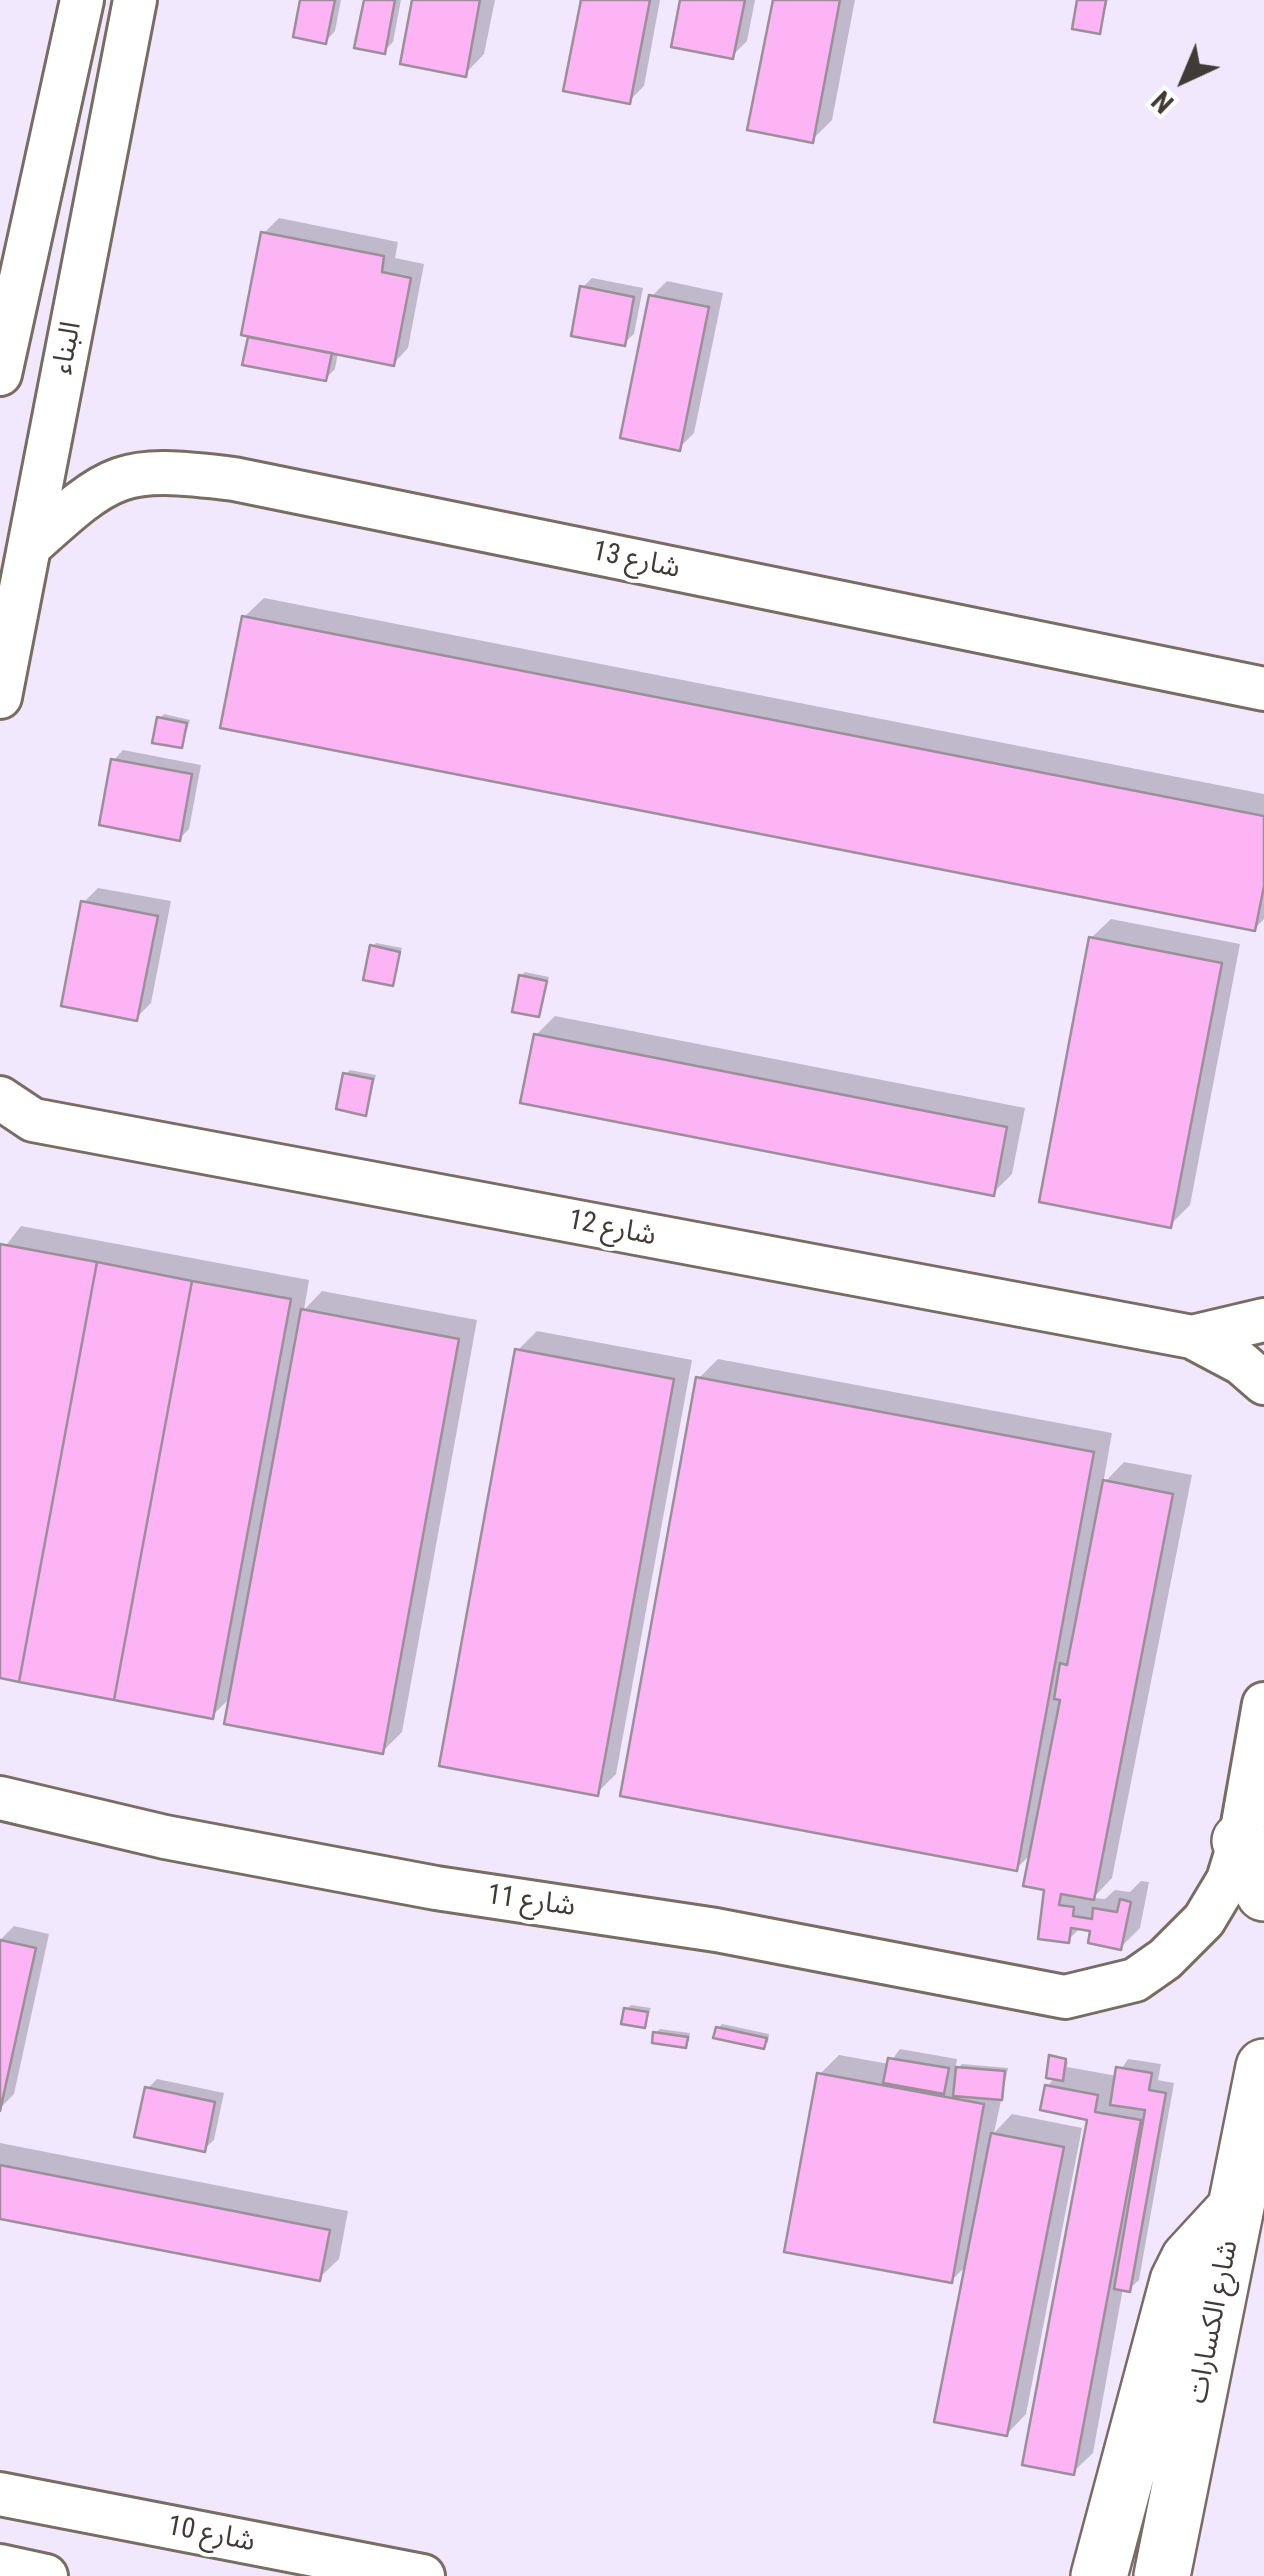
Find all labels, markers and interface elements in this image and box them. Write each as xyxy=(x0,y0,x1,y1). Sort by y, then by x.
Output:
north arrow xyxy=(1134,30,1234,130)
text: N xyxy=(1145,84,1180,120)
street label: البناء xyxy=(46,319,90,377)
street label: شارع 13 xyxy=(589,535,683,587)
street label: شارع 12 xyxy=(565,1204,659,1254)
street label: شارع 11 xyxy=(485,1879,577,1925)
street label: شارع الكسارات xyxy=(1182,2238,1246,2406)
street label: شارع 10 xyxy=(164,2510,258,2560)

